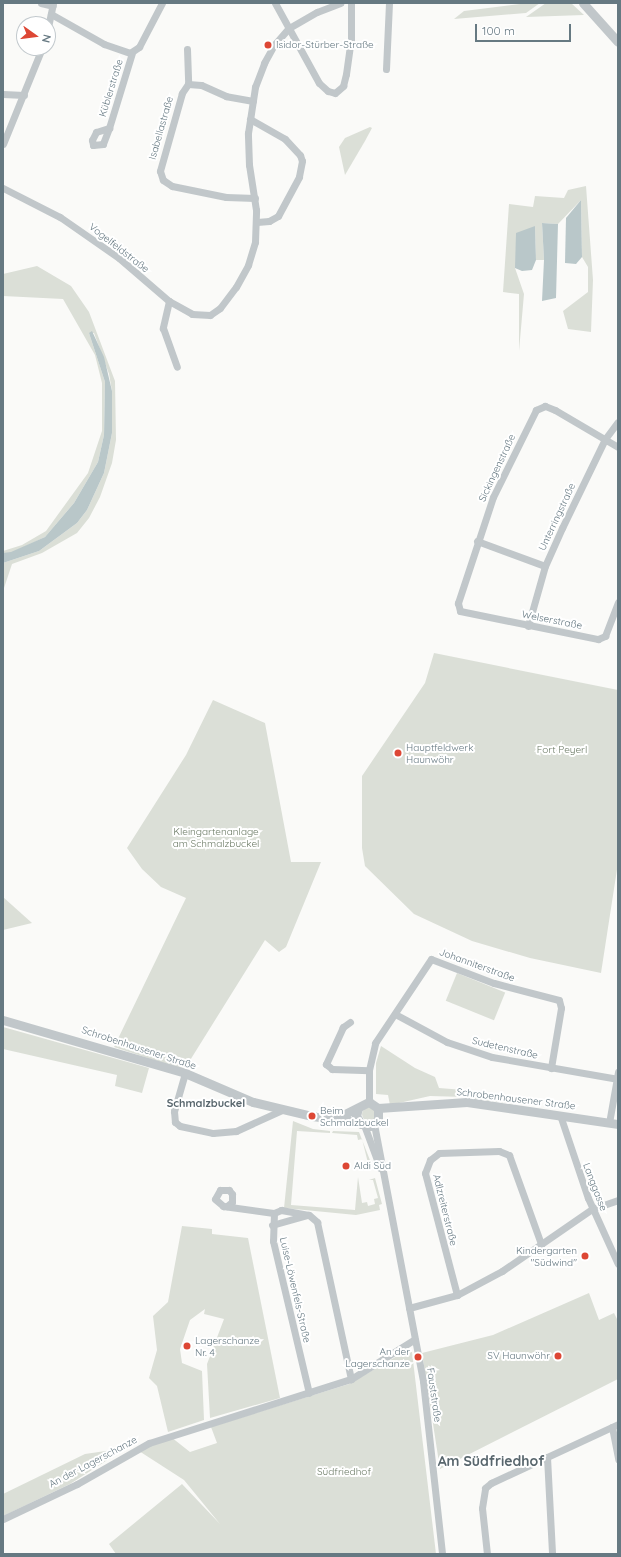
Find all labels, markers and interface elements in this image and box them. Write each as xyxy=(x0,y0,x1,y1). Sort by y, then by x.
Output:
north arrow xyxy=(16,16,56,56)
scale bar xyxy=(477,16,573,42)
text: 100 m xyxy=(482,23,515,38)
text: N xyxy=(39,33,54,44)
place label: Isidor-Stürber-Straße xyxy=(276,39,374,51)
marker: Isidor-Stürber-Straße xyxy=(263,40,273,50)
street label: Küblerstraße xyxy=(97,58,125,118)
street label: Isabellastraße xyxy=(146,95,176,161)
street label: Vogelfeldstraße xyxy=(86,221,152,275)
street label: Sickingenstraße xyxy=(476,432,518,504)
street label: Unterringstraße xyxy=(536,481,578,553)
street label: Welserstraße xyxy=(521,608,583,632)
place label: Hauptfeldwerk Haunwöhr xyxy=(406,741,474,764)
park label: Fort Peyerl xyxy=(537,744,587,756)
marker: Hauptfeldwerk Haunwöhr xyxy=(393,748,403,758)
park label: Kleingartenanlage am Schmalzbuckel xyxy=(173,825,259,848)
street label: Johanniterstraße xyxy=(438,946,516,984)
street label: Schrobenhausener Straße xyxy=(80,1024,198,1072)
street label: Sudetenstraße xyxy=(471,1035,539,1061)
street label: Schrobenhausener Straße xyxy=(456,1086,576,1112)
district label: Schmalzbuckel xyxy=(167,1096,245,1110)
place label: Beim Schmalzbuckel xyxy=(320,1104,389,1128)
marker: Beim Schmalzbuckel xyxy=(307,1111,317,1121)
place label: Aldi Süd xyxy=(354,1160,391,1172)
marker: Aldi Süd xyxy=(341,1161,351,1171)
street label: Langgasse xyxy=(580,1161,610,1213)
street label: Adlzreiterstraße xyxy=(430,1173,460,1247)
street label: Luise-Löwenfels-Straße xyxy=(277,1236,313,1344)
place label: Kindergarten "Südwind" xyxy=(516,1244,577,1268)
marker: Kindergarten "Südwind" xyxy=(580,1251,590,1261)
place label: Lagerschanze Nr. 4 xyxy=(195,1334,260,1358)
marker: Lagerschanze Nr. 4 xyxy=(182,1341,192,1351)
place label: An der Lagerschanze xyxy=(345,1345,410,1368)
place label: SV Haunwöhr xyxy=(487,1350,550,1362)
marker: SV Haunwöhr xyxy=(553,1351,563,1361)
marker: An der Lagerschanze xyxy=(413,1352,423,1362)
street label: Fauststraße xyxy=(424,1367,444,1423)
street label: An der Lagerschanze xyxy=(47,1434,139,1490)
district label: Am Südfriedhof xyxy=(438,1453,544,1469)
park label: Südfriedhof xyxy=(317,1466,371,1478)

